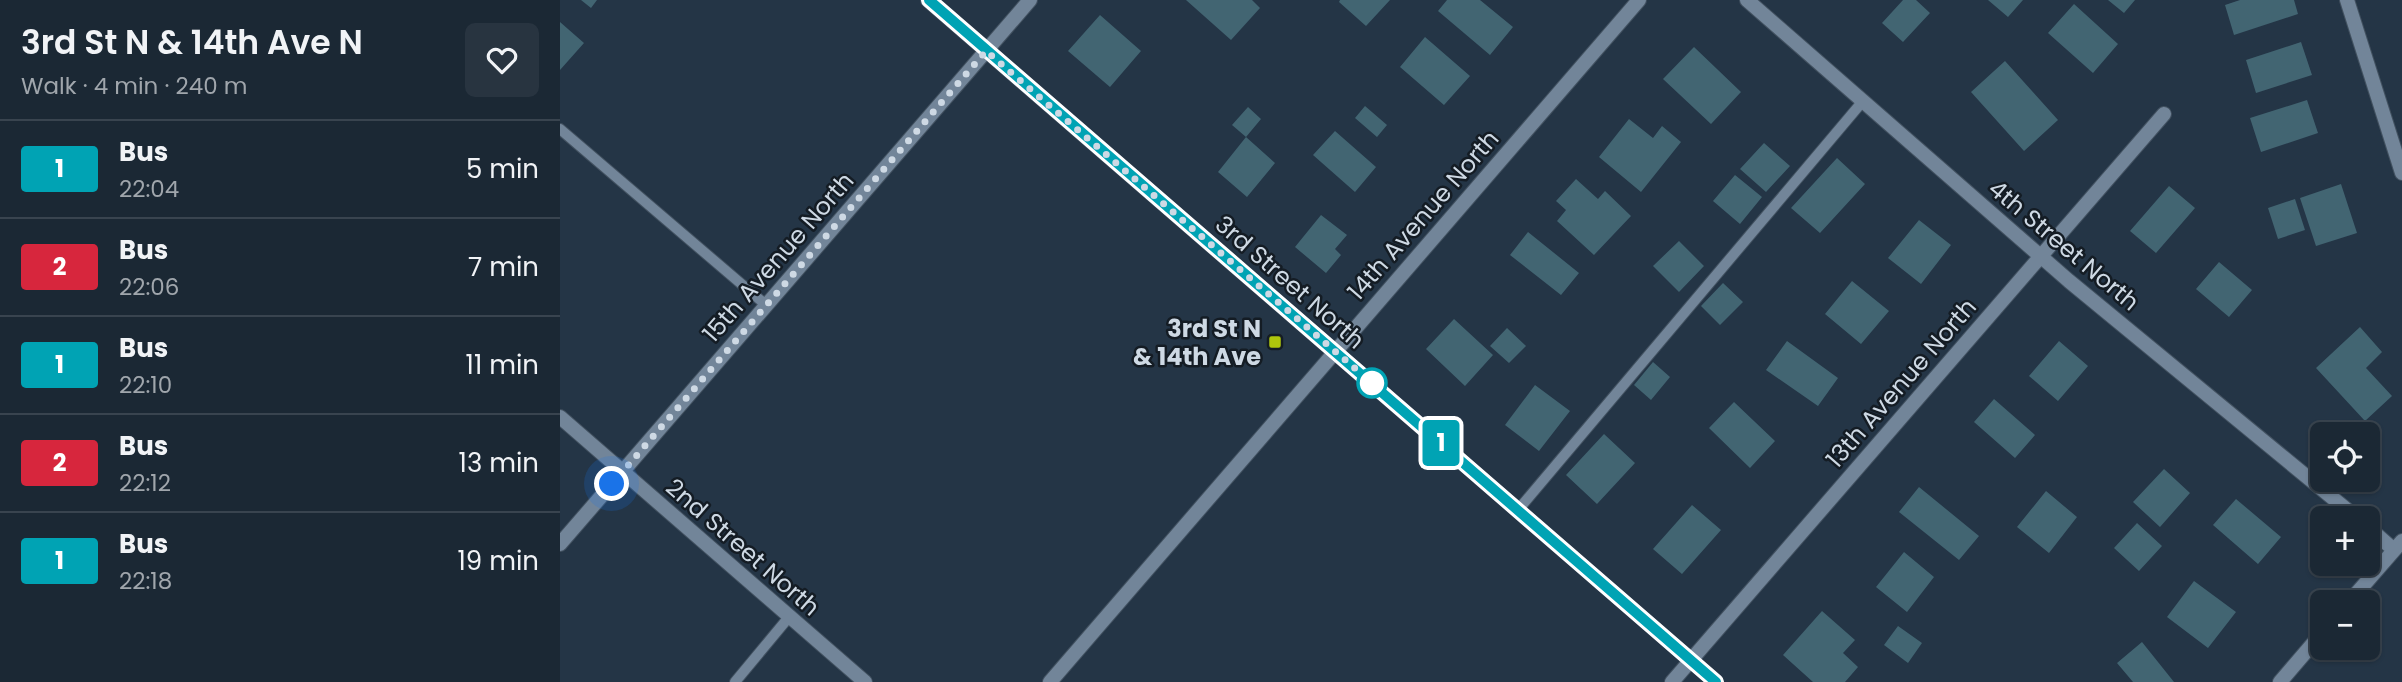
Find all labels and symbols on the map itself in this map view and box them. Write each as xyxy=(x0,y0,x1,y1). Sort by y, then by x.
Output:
street label: 14th Avenue North xyxy=(1340,123,1506,307)
street label: 15th Avenue North xyxy=(695,165,861,349)
street label: 4th Street North xyxy=(1982,172,2146,318)
street label: 3rd Street North xyxy=(1208,208,1372,356)
street label: 13th Avenue North xyxy=(1818,291,1984,475)
place label: 3rd St N & 14th Ave xyxy=(1133,312,1261,373)
marker: 3rd St N & 14th Ave xyxy=(1267,334,1283,350)
unlabelled marker xyxy=(1357,368,1387,398)
line badge: 1 xyxy=(1418,420,1464,466)
your location xyxy=(594,466,629,501)
street label: 2nd Street North xyxy=(659,471,827,623)

